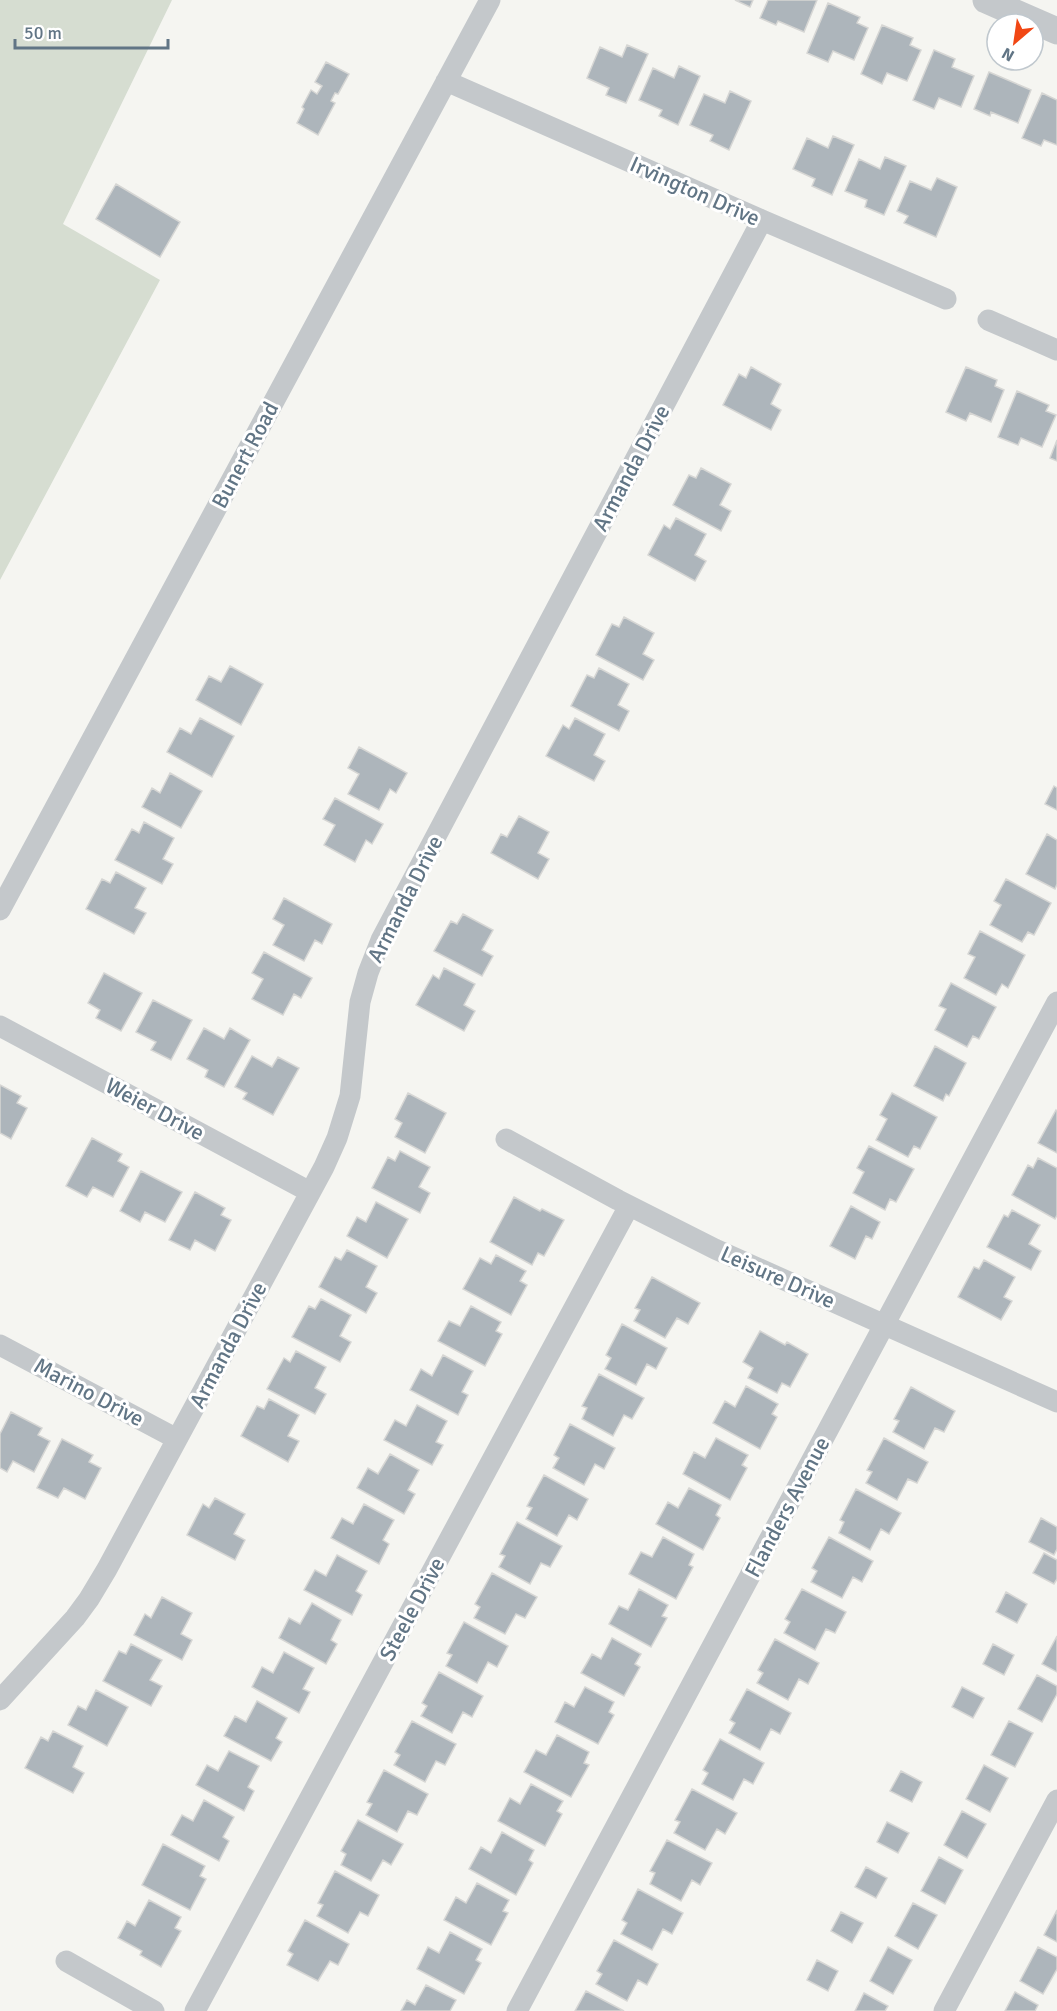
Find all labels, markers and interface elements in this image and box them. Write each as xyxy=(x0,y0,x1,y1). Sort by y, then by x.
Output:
scale bar xyxy=(15,12,168,50)
north arrow xyxy=(985,12,1045,72)
text: 50 m xyxy=(24,22,62,44)
text: N xyxy=(998,43,1018,66)
street label: Irvington Drive xyxy=(626,150,764,232)
street label: Bunert Road xyxy=(206,397,284,513)
street label: Armanda Drive xyxy=(586,400,676,536)
street label: Armanda Drive xyxy=(361,831,449,967)
street label: Weier Drive xyxy=(101,1072,209,1146)
street label: Leisure Drive xyxy=(717,1240,839,1314)
street label: Armanda Drive xyxy=(183,1277,273,1413)
street label: Marino Drive xyxy=(29,1352,149,1432)
street label: Flanders Avenue xyxy=(739,1432,835,1582)
street label: Steele Drive xyxy=(374,1553,450,1665)

